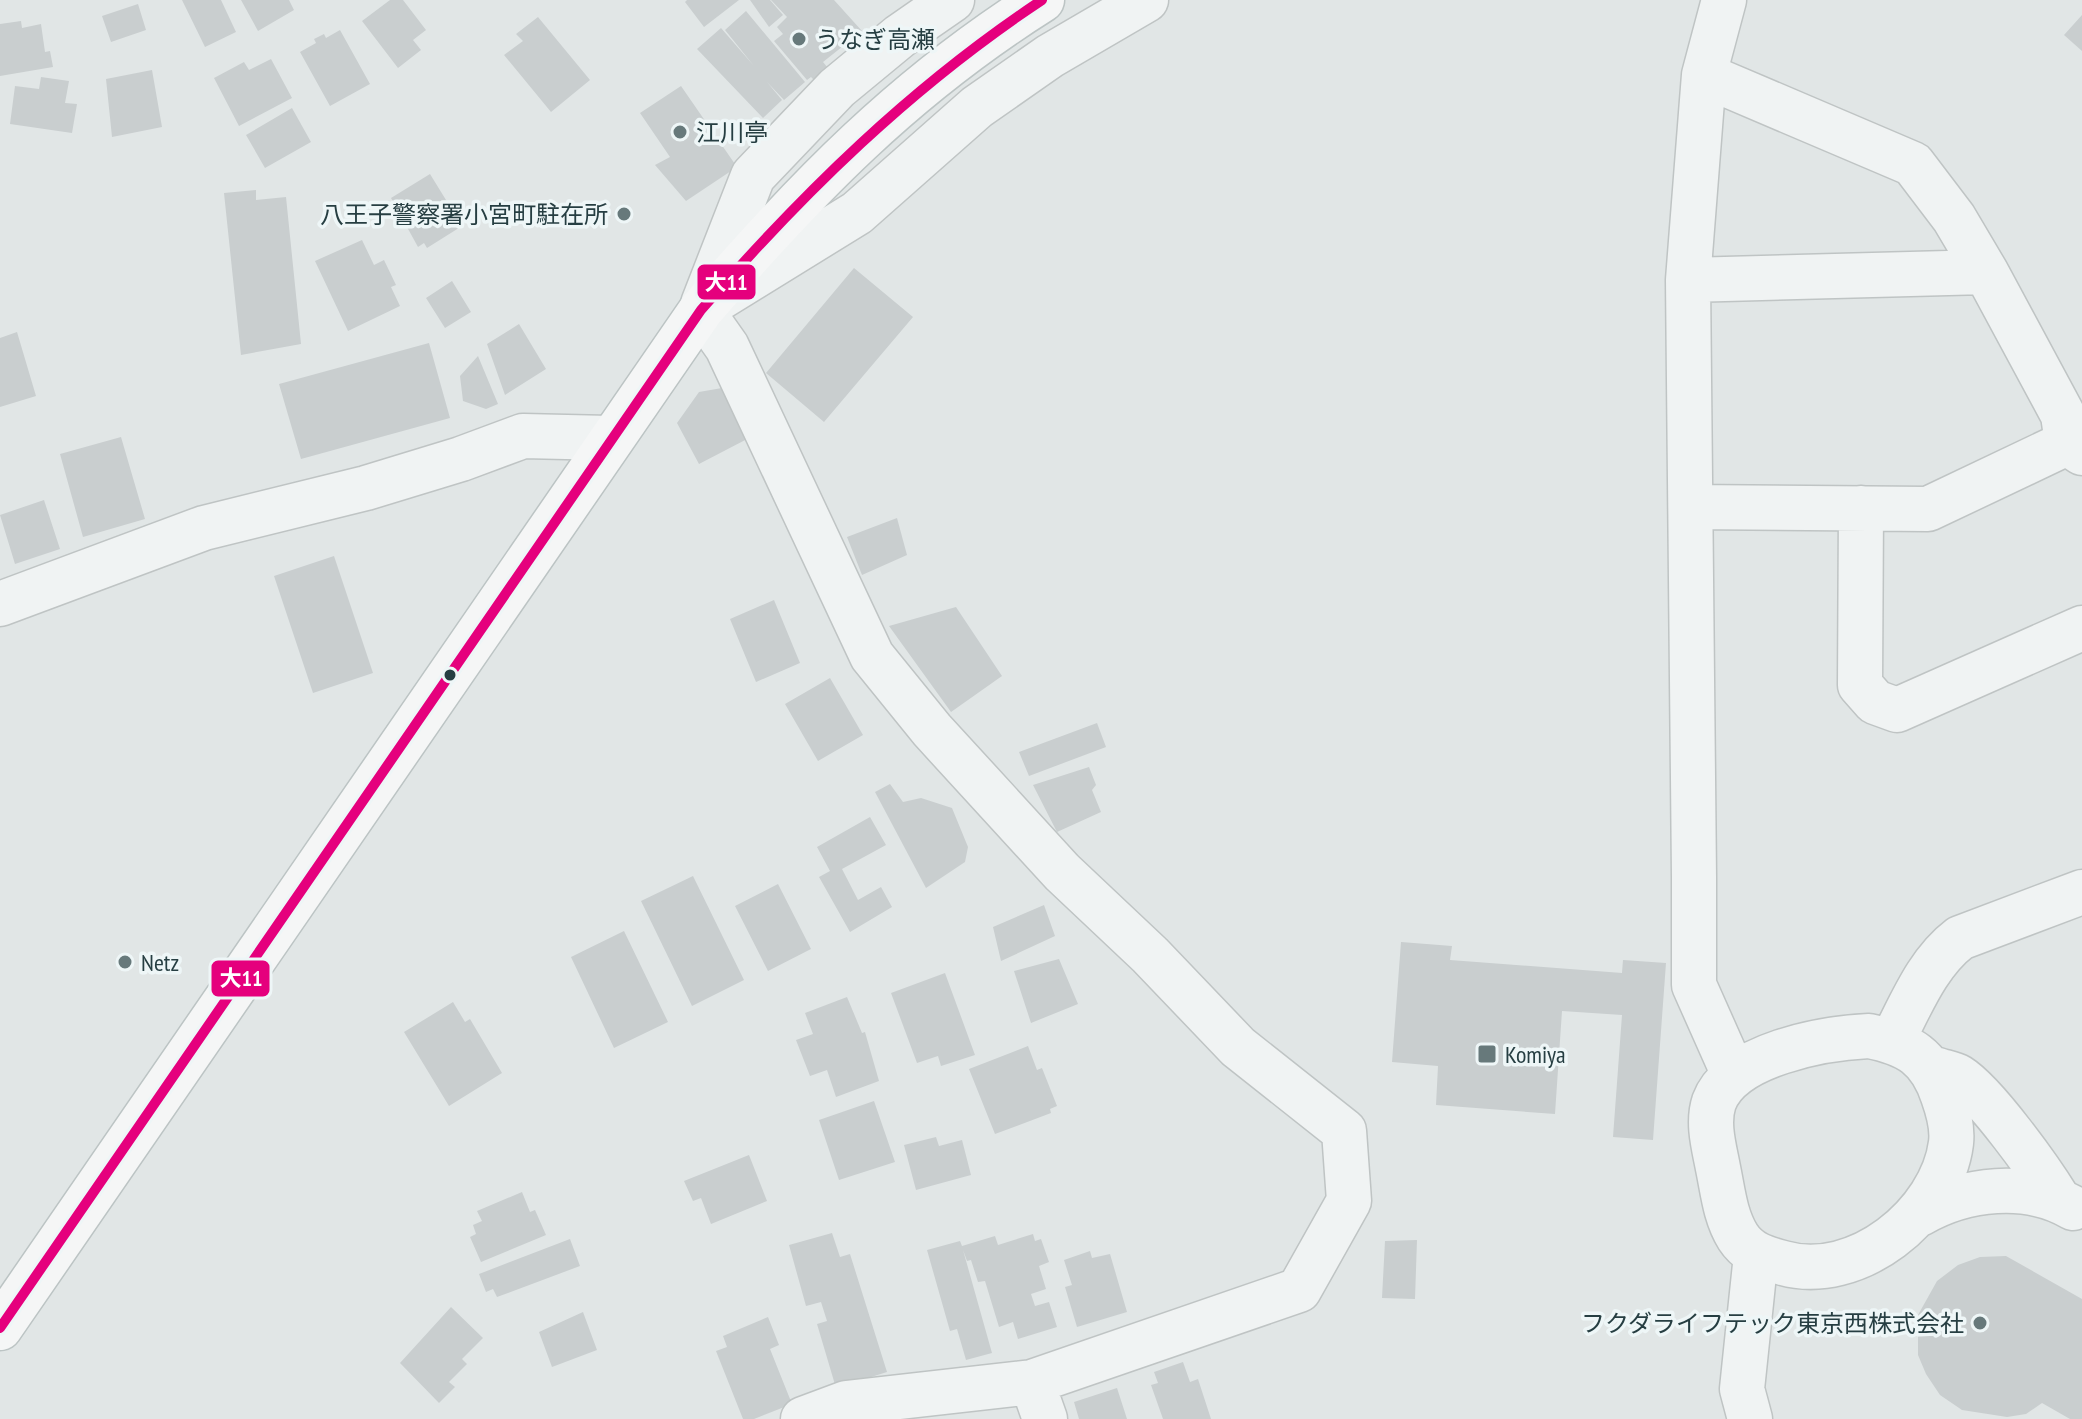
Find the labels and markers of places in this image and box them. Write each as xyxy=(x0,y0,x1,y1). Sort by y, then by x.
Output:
place label: うなぎ高瀬 xyxy=(815,24,935,55)
marker: うなぎ高瀬 xyxy=(790,30,808,48)
place label: 江川亭 xyxy=(696,117,768,148)
marker: 江川亭 xyxy=(671,123,689,141)
place label: 八王子警察署小宮町駐在所 xyxy=(320,199,608,230)
marker: 八王子警察署小宮町駐在所 xyxy=(615,205,633,223)
unlabelled marker xyxy=(442,667,458,683)
place label: Netz xyxy=(141,947,179,978)
marker: Netz xyxy=(116,953,134,971)
place label: Komiya xyxy=(1505,1039,1566,1070)
marker: Komiya xyxy=(1476,1043,1498,1065)
place label: フクダライフテック東京西株式会社 xyxy=(1581,1308,1964,1339)
marker: フクダライフテック東京西株式会社 xyxy=(1971,1314,1989,1332)

